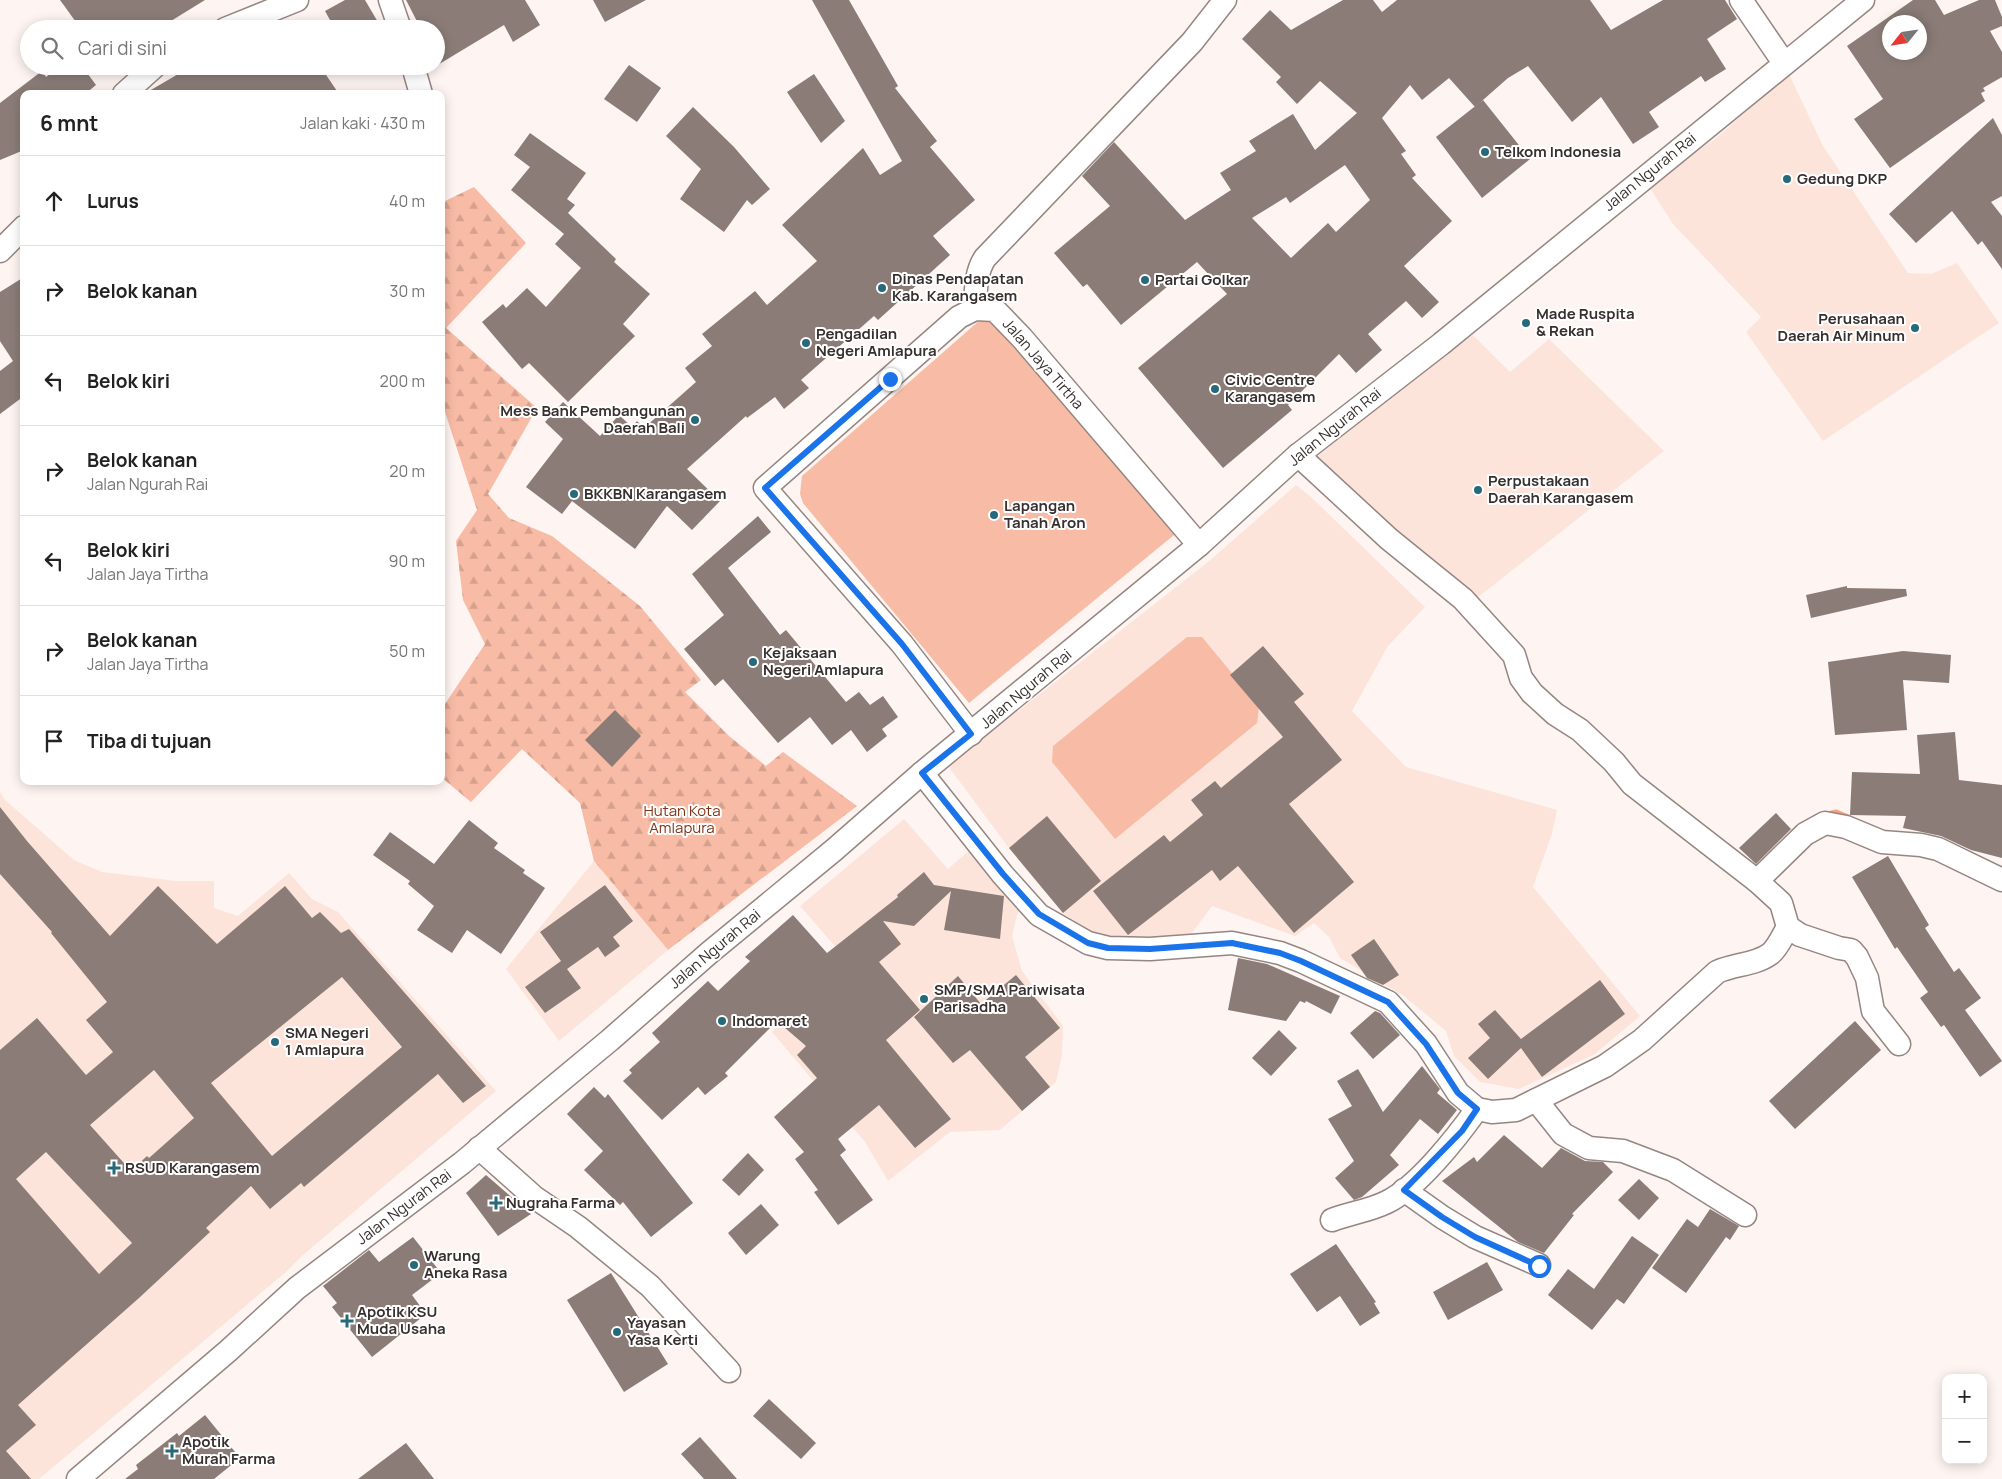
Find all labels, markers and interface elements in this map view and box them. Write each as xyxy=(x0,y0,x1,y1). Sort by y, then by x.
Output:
north arrow xyxy=(1882,15,1927,60)
search box xyxy=(20,20,445,75)
icon: search xyxy=(38,34,66,62)
text: Cari di sini xyxy=(78,35,167,61)
text: 6 mnt xyxy=(40,109,98,137)
text: Jalan kaki · 430 m xyxy=(300,112,425,134)
street label: Jalan Ngurah Rai xyxy=(1599,128,1700,216)
place label: Telkom Indonesia xyxy=(1495,141,1621,162)
marker: Telkom Indonesia xyxy=(1479,146,1491,158)
place label: Gedung DKP xyxy=(1797,168,1887,189)
marker: Gedung DKP xyxy=(1781,173,1793,185)
icon: ahead xyxy=(40,187,68,215)
text: Lurus xyxy=(87,188,139,214)
text: 40 m xyxy=(389,190,425,212)
place label: Dinas Pendapatan Kab. Karangasem xyxy=(892,268,1024,306)
place label: Partai Golkar xyxy=(1155,269,1249,290)
marker: Partai Golkar xyxy=(1139,274,1151,286)
icon: right xyxy=(40,277,68,305)
text: Belok kanan xyxy=(87,278,197,304)
text: 30 m xyxy=(390,280,425,302)
marker: Dinas Pendapatan Kab. Karangasem xyxy=(876,282,888,294)
place label: Made Ruspita & Rekan xyxy=(1536,303,1635,341)
place label: Perusahaan Daerah Air Minum xyxy=(1777,308,1905,346)
street label: Jalan Jaya Tirtha xyxy=(998,314,1089,414)
marker: Made Ruspita & Rekan xyxy=(1520,317,1532,329)
marker: Perusahaan Daerah Air Minum xyxy=(1909,322,1921,334)
place label: Pengadilan Negeri Amlapura xyxy=(816,323,937,361)
marker: Pengadilan Negeri Amlapura xyxy=(800,337,812,349)
icon: left xyxy=(40,367,68,395)
text: Belok kiri xyxy=(87,368,170,394)
route end xyxy=(879,368,902,391)
place label: Civic Centre Karangasem xyxy=(1225,369,1315,407)
text: 200 m xyxy=(380,370,425,392)
marker: Civic Centre Karangasem xyxy=(1209,383,1221,395)
street label: Jalan Ngurah Rai xyxy=(1284,383,1385,471)
place label: Mess Bank Pembangunan Daerah Bali xyxy=(500,400,685,438)
marker: Mess Bank Pembangunan Daerah Bali xyxy=(689,414,701,426)
text: Belok kanan xyxy=(87,447,197,473)
icon: right xyxy=(40,457,68,485)
text: 20 m xyxy=(389,460,425,482)
place label: Perpustakaan Daerah Karangasem xyxy=(1488,470,1633,508)
text: Jalan Ngurah Rai xyxy=(87,473,208,495)
place label: BKKBN Karangasem xyxy=(584,483,727,504)
marker: Perpustakaan Daerah Karangasem xyxy=(1472,484,1484,496)
marker: BKKBN Karangasem xyxy=(568,488,580,500)
place label: Lapangan Tanah Aron xyxy=(1004,495,1086,533)
marker: Lapangan Tanah Aron xyxy=(988,509,1000,521)
text: Belok kiri xyxy=(87,537,170,563)
icon: left xyxy=(40,547,68,575)
text: 90 m xyxy=(389,550,425,572)
text: Jalan Jaya Tirtha xyxy=(87,563,209,585)
text: Belok kanan xyxy=(87,627,197,653)
icon: right xyxy=(40,637,68,665)
text: 50 m xyxy=(389,640,425,662)
place label: Kejaksaan Negeri Amlapura xyxy=(763,642,884,680)
street label: Jalan Ngurah Rai xyxy=(975,644,1076,733)
text: Jalan Jaya Tirtha xyxy=(87,653,209,675)
marker: Kejaksaan Negeri Amlapura xyxy=(747,656,759,668)
icon: arrive xyxy=(40,727,68,755)
text: Tiba di tujuan xyxy=(87,728,211,754)
park label: Hutan Kota Amlapura xyxy=(644,800,720,838)
street label: Jalan Ngurah Rai xyxy=(664,904,765,993)
place label: SMP/SMA Pariwisata Parisadha xyxy=(934,979,1085,1017)
marker: SMP/SMA Pariwisata Parisadha xyxy=(918,993,930,1005)
place label: Indomaret xyxy=(732,1010,807,1031)
marker: Indomaret xyxy=(716,1015,728,1027)
place label: SMA Negeri 1 Amlapura xyxy=(285,1022,369,1060)
marker: SMA Negeri 1 Amlapura xyxy=(269,1036,281,1048)
place label: RSUD Karangasem xyxy=(125,1157,260,1178)
marker: RSUD Karangasem xyxy=(107,1161,121,1175)
street label: Jalan Ngurah Rai xyxy=(352,1164,455,1249)
place label: Nugraha Farma xyxy=(506,1192,615,1213)
marker: Nugraha Farma xyxy=(490,1197,502,1209)
place label: Warung Aneka Rasa xyxy=(424,1245,507,1283)
route start xyxy=(1528,1255,1551,1278)
marker: Warung Aneka Rasa xyxy=(408,1259,420,1271)
place label: Apotik KSU Muda Usaha xyxy=(357,1301,446,1339)
place label: Yayasan Yasa Kerti xyxy=(627,1312,698,1350)
marker: Apotik KSU Muda Usaha xyxy=(341,1315,353,1327)
marker: Yayasan Yasa Kerti xyxy=(611,1326,623,1338)
map controls xyxy=(1942,1374,1987,1464)
button: + xyxy=(1942,1374,1987,1419)
button: − xyxy=(1942,1419,1987,1464)
place label: Apotik Murah Farma xyxy=(182,1431,275,1469)
marker: Apotik Murah Farma xyxy=(166,1445,178,1457)

